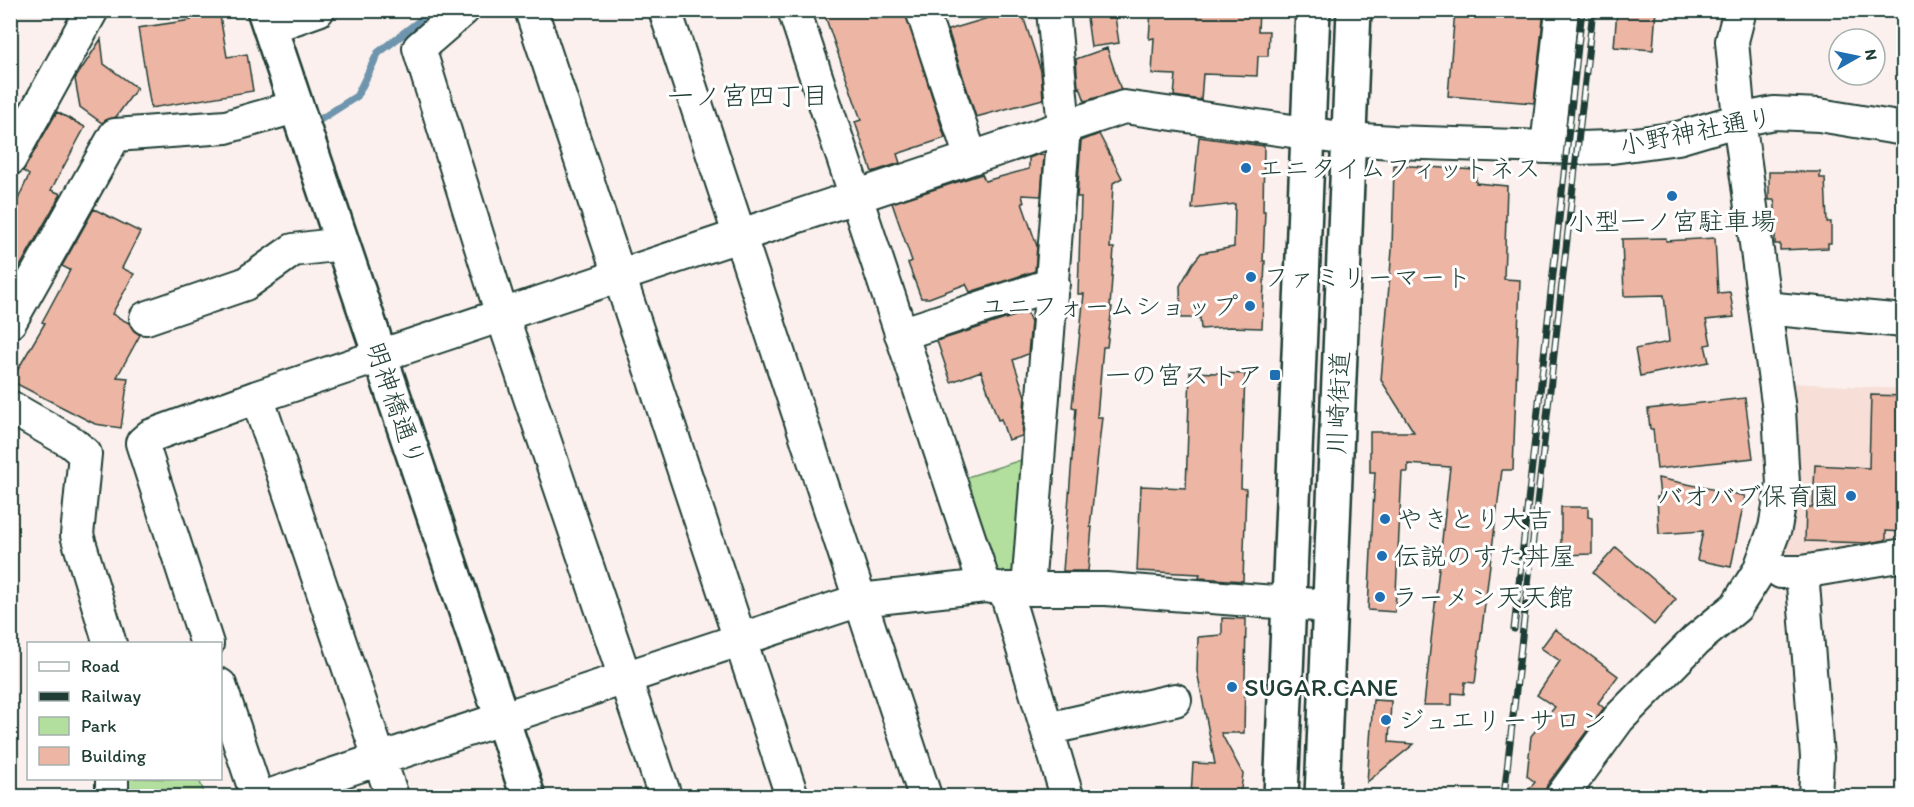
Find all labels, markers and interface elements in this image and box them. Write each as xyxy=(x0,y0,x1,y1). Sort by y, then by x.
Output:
north arrow xyxy=(1827,27,1887,87)
text: N xyxy=(1861,48,1882,62)
district label: 一ノ宮四丁目 xyxy=(667,79,829,112)
street label: 小野神社通り xyxy=(1616,100,1776,162)
place label: エニタイムフィットネス xyxy=(1258,152,1541,184)
marker: エニタイムフィットネス xyxy=(1239,161,1253,175)
marker: 小型一ノ宮駐車場 xyxy=(1665,189,1679,203)
place label: 小型一ノ宮駐車場 xyxy=(1568,205,1776,237)
place label: ファミリーマート xyxy=(1263,261,1472,293)
marker: ファミリーマート xyxy=(1244,270,1258,284)
place label: ユニフォームショップ xyxy=(980,290,1238,322)
marker: ユニフォームショップ xyxy=(1243,299,1257,313)
street label: 明神橋通り xyxy=(360,337,432,471)
street label: 川崎街道 xyxy=(1320,350,1356,456)
place label: 一の宮ストア xyxy=(1105,359,1263,391)
marker: 一の宮ストア xyxy=(1268,368,1282,382)
place label: バオバブ保育園 xyxy=(1657,480,1839,512)
marker: バオバブ保育園 xyxy=(1844,489,1858,503)
place label: やきとり大吉 xyxy=(1397,503,1553,535)
marker: やきとり大吉 xyxy=(1378,512,1392,526)
place label: 伝説のすた丼屋 xyxy=(1394,540,1576,572)
marker: 伝説のすた丼屋 xyxy=(1375,549,1389,563)
place label: ラーメン天天館 xyxy=(1392,581,1574,613)
marker: ラーメン天天館 xyxy=(1373,590,1387,604)
legend xyxy=(27,642,222,780)
text: Road xyxy=(81,655,120,677)
place label: SUGAR.CANE xyxy=(1244,671,1398,703)
marker: SUGAR.CANE xyxy=(1225,680,1239,694)
text: Railway xyxy=(81,685,142,707)
place label: ジュエリーサロン xyxy=(1398,704,1607,736)
marker: ジュエリーサロン xyxy=(1379,713,1393,727)
text: Park xyxy=(81,715,116,737)
text: Building xyxy=(81,745,147,767)

